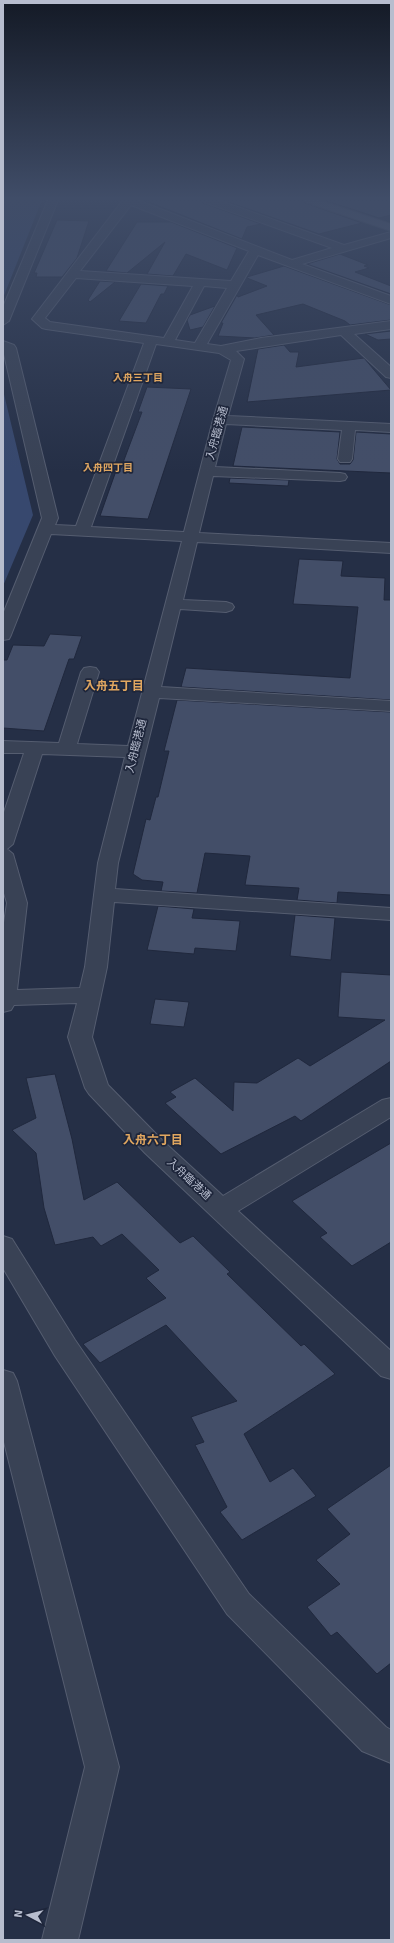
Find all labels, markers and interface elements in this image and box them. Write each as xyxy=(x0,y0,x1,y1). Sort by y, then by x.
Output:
district label: 入舟三丁目 xyxy=(113,372,163,384)
street label: 入舟臨港通 xyxy=(204,405,230,461)
district label: 入舟四丁目 xyxy=(83,462,133,474)
district label: 入舟五丁目 xyxy=(84,679,144,694)
street label: 入舟臨港通 xyxy=(123,718,149,774)
district label: 入舟六丁目 xyxy=(123,1133,183,1148)
street label: 入舟臨港通 xyxy=(164,1155,214,1203)
north arrow xyxy=(8,1895,48,1935)
text: N xyxy=(12,1909,25,1918)

